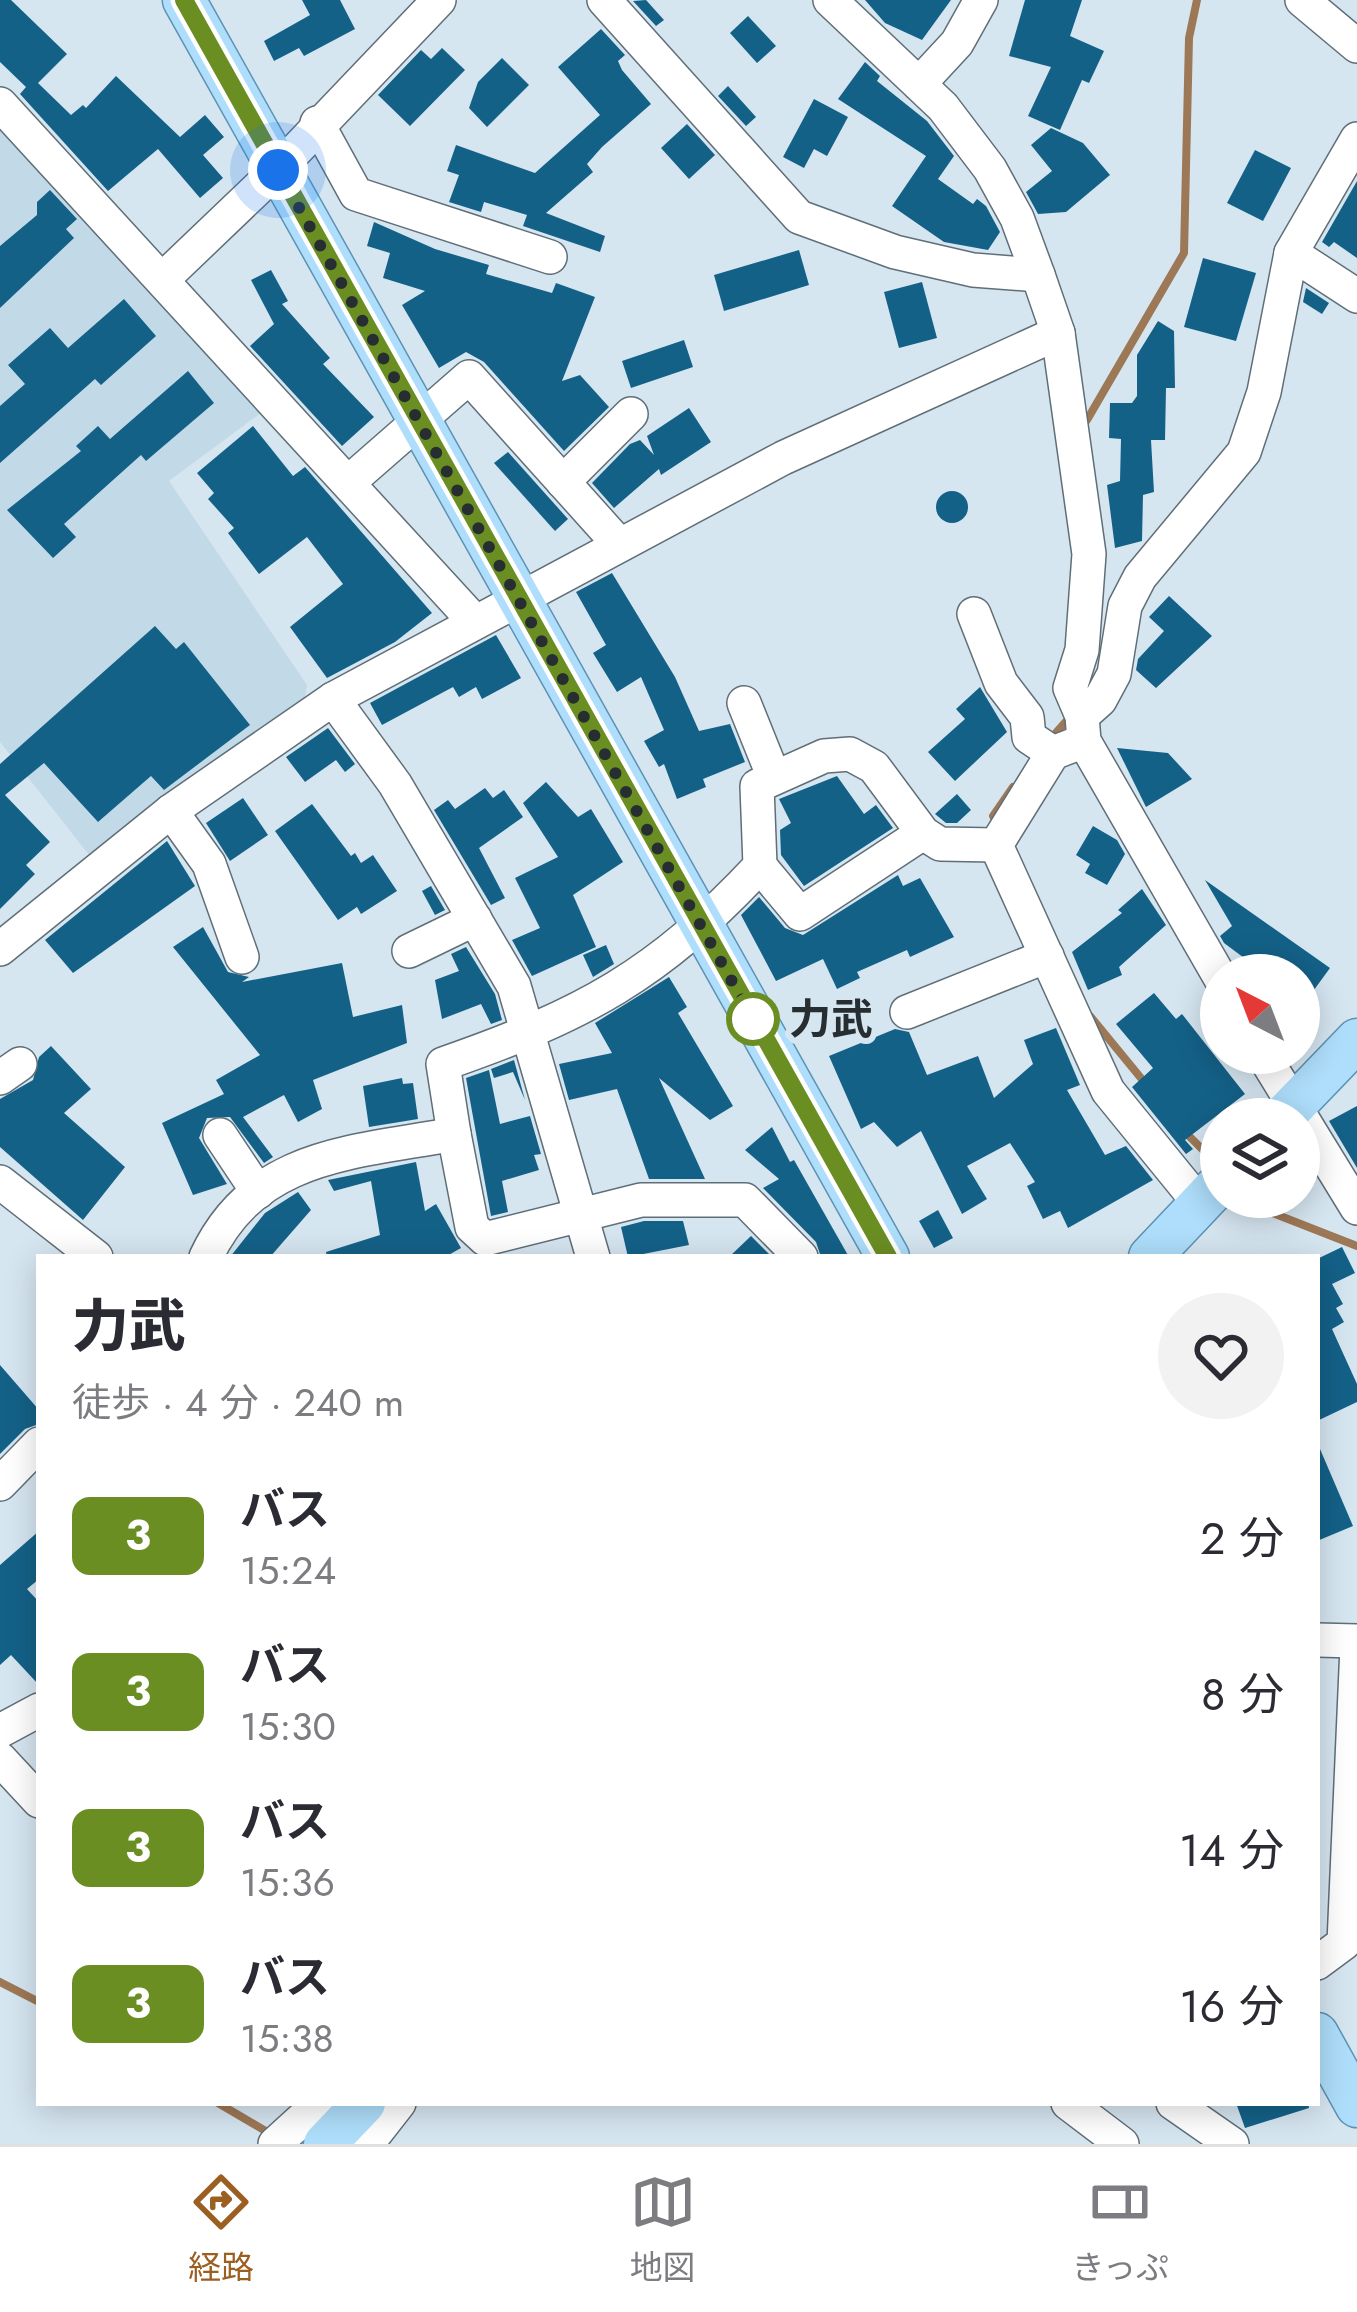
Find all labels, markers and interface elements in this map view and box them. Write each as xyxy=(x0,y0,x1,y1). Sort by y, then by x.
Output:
your location xyxy=(248,140,308,200)
north arrow xyxy=(1200,954,1320,1074)
map controls xyxy=(1200,954,1320,1218)
place label: 力武 xyxy=(789,989,873,1050)
marker: 力武 xyxy=(728,994,778,1044)
button: layers xyxy=(1200,1098,1320,1218)
text: 力武 xyxy=(72,1285,186,1367)
button: heart xyxy=(1158,1293,1284,1419)
text: 徒歩 · 4 分 · 240 m xyxy=(72,1374,404,1431)
text: バス xyxy=(240,1477,330,1542)
text: 3 xyxy=(125,1505,151,1566)
text: 2 分 xyxy=(1200,1506,1284,1571)
text: 15:24 xyxy=(240,1542,336,1599)
text: バス xyxy=(240,1633,330,1698)
text: 3 xyxy=(125,1661,151,1722)
text: 8 分 xyxy=(1201,1662,1284,1727)
text: 15:30 xyxy=(240,1698,336,1755)
text: バス xyxy=(240,1789,330,1854)
text: 3 xyxy=(125,1817,151,1878)
text: 14 分 xyxy=(1179,1818,1284,1883)
text: 15:36 xyxy=(240,1854,335,1911)
text: バス xyxy=(240,1945,330,2010)
text: 3 xyxy=(125,1973,151,2034)
text: 16 分 xyxy=(1179,1974,1284,2039)
text: 15:38 xyxy=(240,2010,334,2067)
tab: 経路 xyxy=(188,2169,254,2291)
tab: 地図 xyxy=(630,2169,696,2291)
tab: きっぷ xyxy=(1071,2169,1169,2291)

